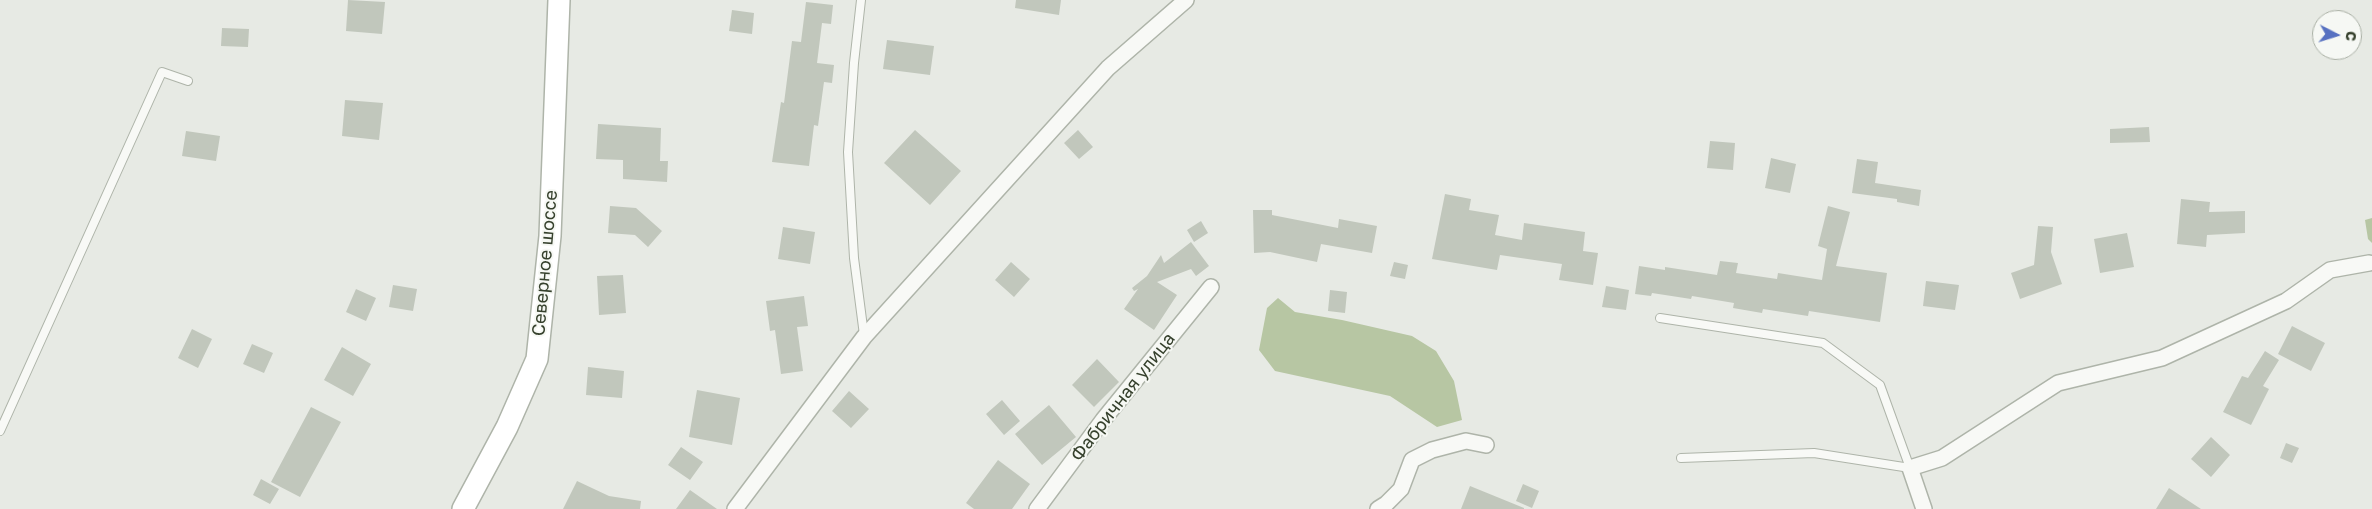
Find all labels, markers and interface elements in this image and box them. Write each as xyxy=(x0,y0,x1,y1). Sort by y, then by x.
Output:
north arrow xyxy=(2312,10,2362,60)
text: С xyxy=(2343,31,2360,42)
street label: Северное шоссе xyxy=(528,189,562,337)
street label: Фабричная улица xyxy=(1066,328,1180,466)

